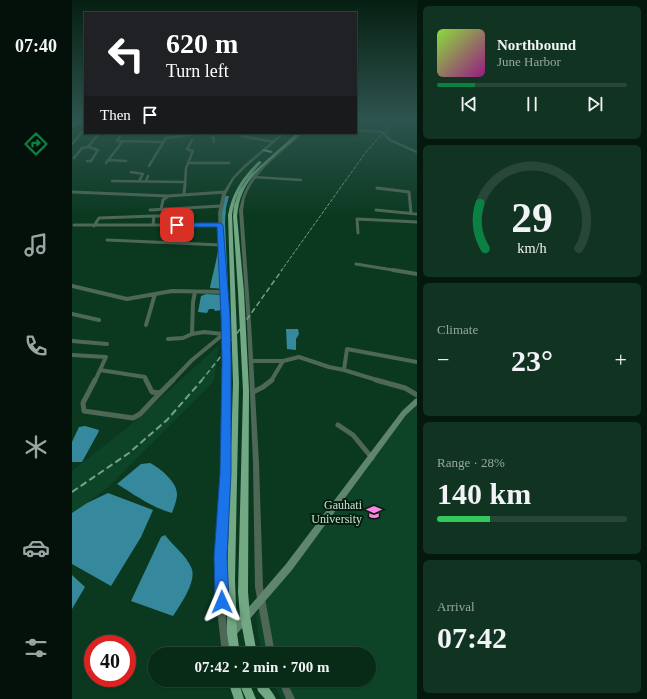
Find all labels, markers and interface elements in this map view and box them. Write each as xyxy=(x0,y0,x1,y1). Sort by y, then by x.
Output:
icon: left xyxy=(100,28,152,80)
text: 620 m xyxy=(166,28,238,59)
text: 07:40 xyxy=(15,36,57,56)
text: Northbound xyxy=(497,37,576,53)
text: June Harbor xyxy=(497,54,561,69)
text: Turn left xyxy=(166,61,229,81)
icon: previous xyxy=(458,93,480,115)
icon: pause xyxy=(521,93,543,115)
icon: next xyxy=(584,93,606,115)
icon: arrive xyxy=(139,104,161,126)
text: Then xyxy=(100,107,131,123)
icon: directions xyxy=(22,130,50,158)
text: 29 xyxy=(511,195,553,241)
pin xyxy=(160,208,194,242)
icon: arrive xyxy=(166,214,188,236)
icon: music xyxy=(22,231,50,259)
text: km/h xyxy=(517,239,547,255)
text: Climate xyxy=(437,322,478,337)
icon: phone xyxy=(22,332,50,360)
text: 23° xyxy=(511,344,553,377)
text: − xyxy=(437,347,449,372)
text: + xyxy=(615,347,627,372)
icon: climate xyxy=(22,433,50,461)
text: Range · 28% xyxy=(437,455,505,470)
text: 140 km xyxy=(437,477,531,510)
place label: Gauhati University xyxy=(311,498,363,526)
school or university icon: Gauhati University xyxy=(365,503,383,521)
icon: car xyxy=(22,534,50,562)
position arrow xyxy=(201,581,243,623)
text: Arrival xyxy=(437,599,475,614)
text: 07:42 xyxy=(437,621,507,654)
icon: filters xyxy=(22,634,50,662)
speed limit sign: 40 xyxy=(84,635,136,687)
text: 07:42 · 2 min · 700 m xyxy=(195,659,330,675)

